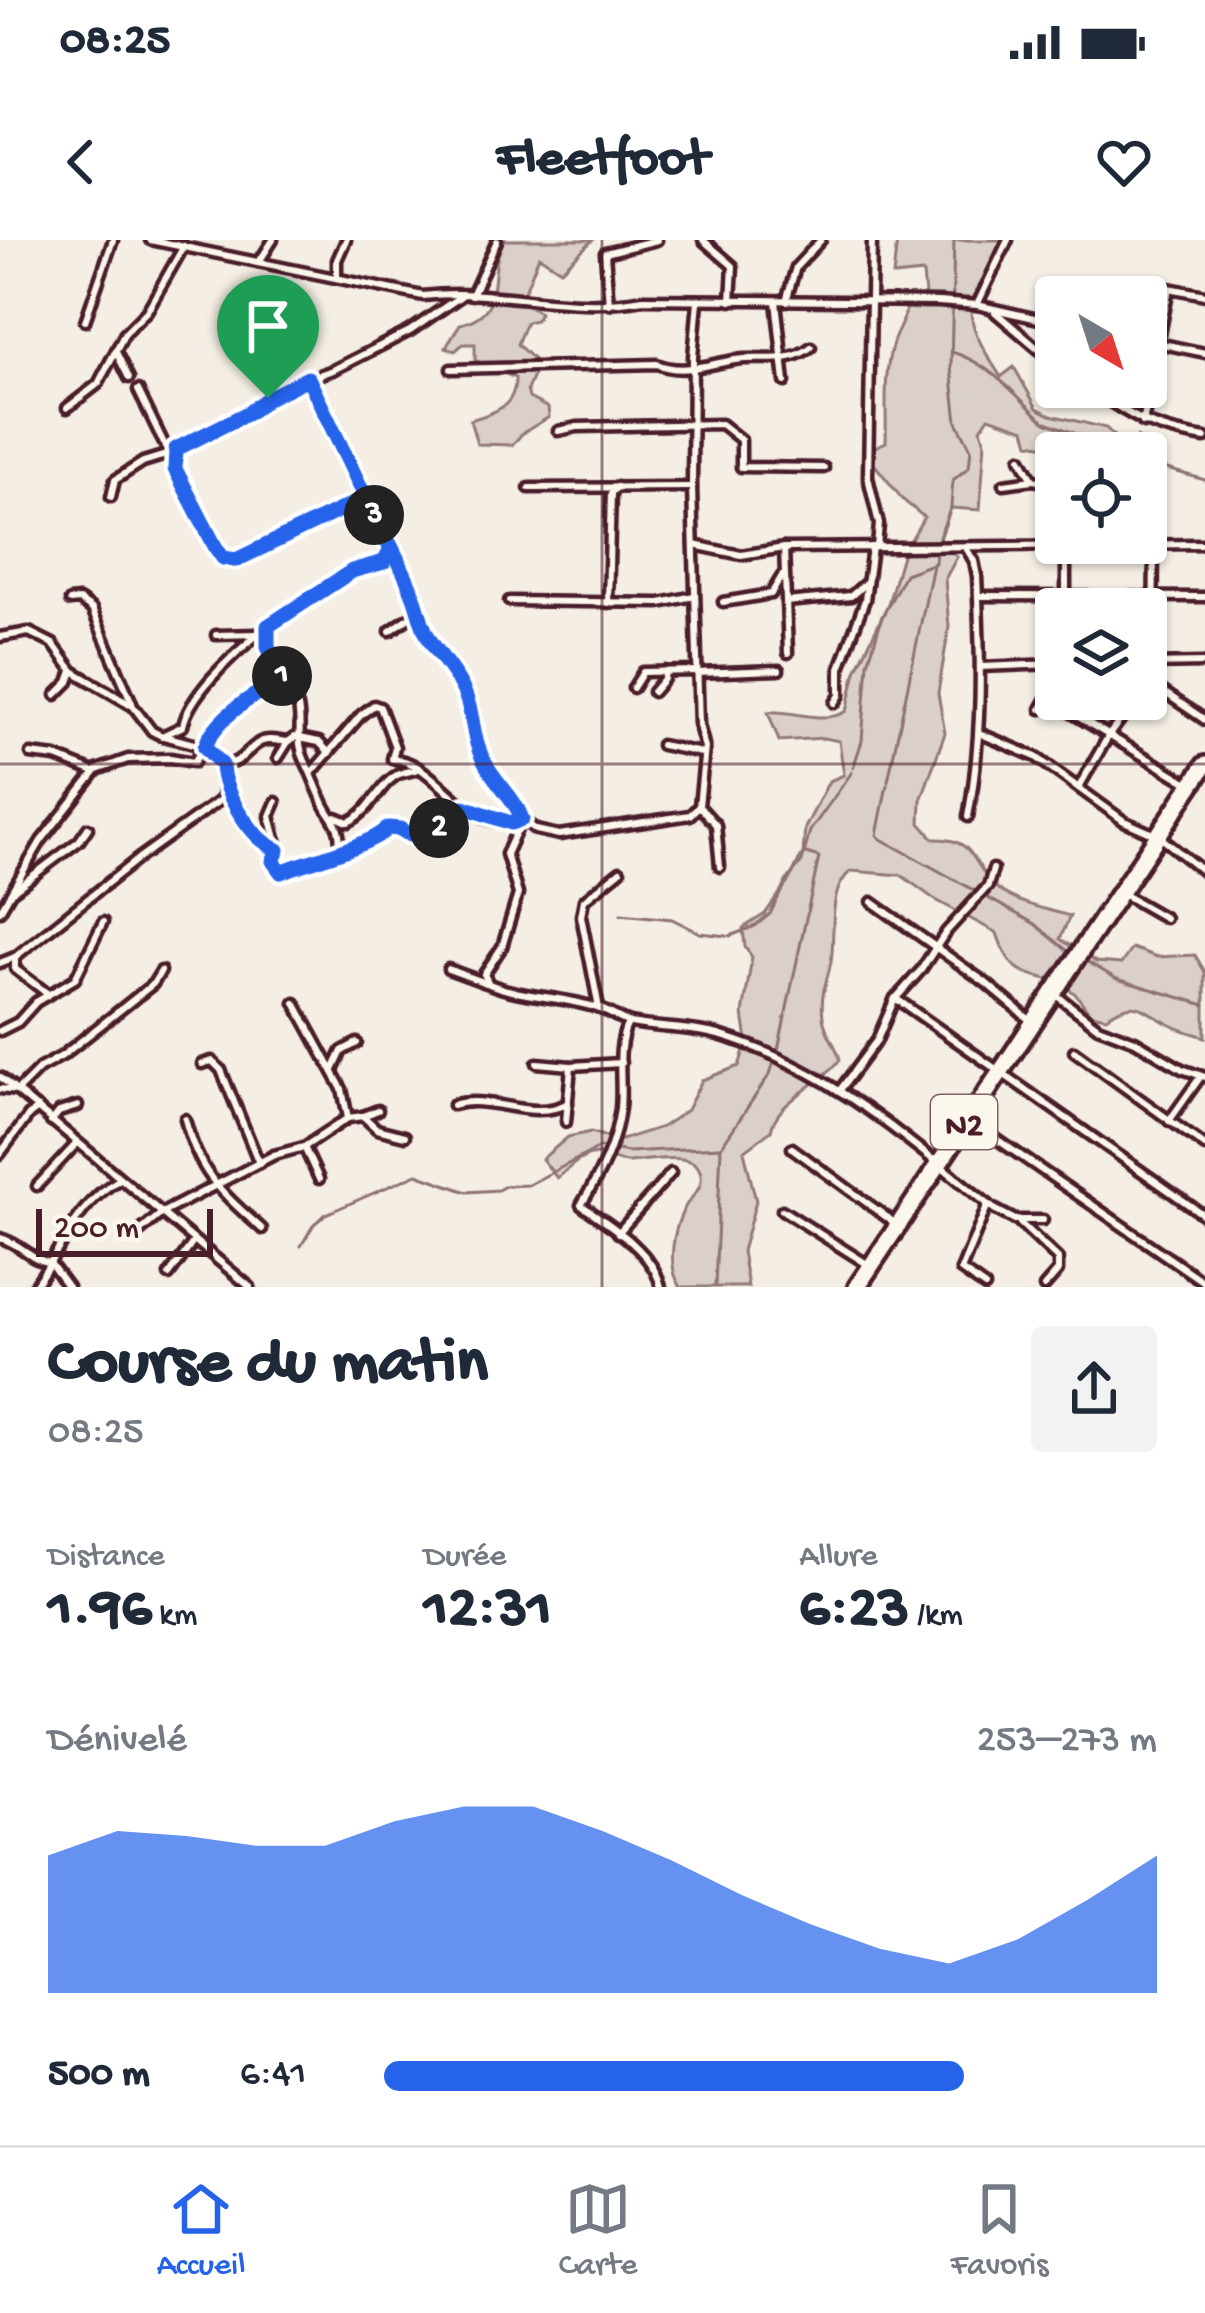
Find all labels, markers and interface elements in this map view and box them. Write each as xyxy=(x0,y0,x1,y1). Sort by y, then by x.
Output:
text: 08:25 xyxy=(60,16,170,69)
icon: back xyxy=(48,129,114,195)
icon: heart xyxy=(1091,129,1157,195)
text: Fleetfoot xyxy=(497,130,708,194)
pin xyxy=(217,275,319,398)
north arrow xyxy=(1035,276,1167,408)
map controls xyxy=(1035,276,1167,720)
icon: arrive xyxy=(235,293,301,359)
button: locate xyxy=(1035,432,1167,564)
pin: 3 xyxy=(344,485,404,545)
text: 3 xyxy=(365,496,383,534)
button: layers xyxy=(1035,588,1167,720)
pin: 1 xyxy=(252,646,312,706)
text: 1 xyxy=(275,657,289,695)
pin: 2 xyxy=(409,798,469,858)
text: 2 xyxy=(431,809,447,847)
road number: N2 xyxy=(931,1095,997,1149)
scale bar xyxy=(36,1203,213,1256)
text: 200 m xyxy=(54,1211,139,1249)
button: share xyxy=(1031,1326,1157,1452)
text: Course du matin xyxy=(48,1327,488,1405)
text: 08:25 xyxy=(48,1411,143,1457)
text: Distance xyxy=(48,1539,165,1577)
text: Durée xyxy=(424,1539,506,1577)
text: Allure xyxy=(799,1539,878,1577)
text: 1.96 xyxy=(48,1577,152,1647)
text: 12:31 xyxy=(424,1577,552,1647)
text: 6:23 xyxy=(799,1577,909,1647)
text: km xyxy=(152,1598,198,1636)
text: /km xyxy=(909,1598,963,1636)
text: Dénivelé xyxy=(48,1719,187,1765)
text: 253–273 m xyxy=(977,1719,1157,1765)
text: 500 m xyxy=(48,2053,150,2099)
text: 6:41 xyxy=(240,2053,306,2099)
tab: Accueil xyxy=(157,2176,245,2286)
tab: Carte xyxy=(559,2176,637,2286)
tab: Favoris xyxy=(950,2176,1048,2286)

